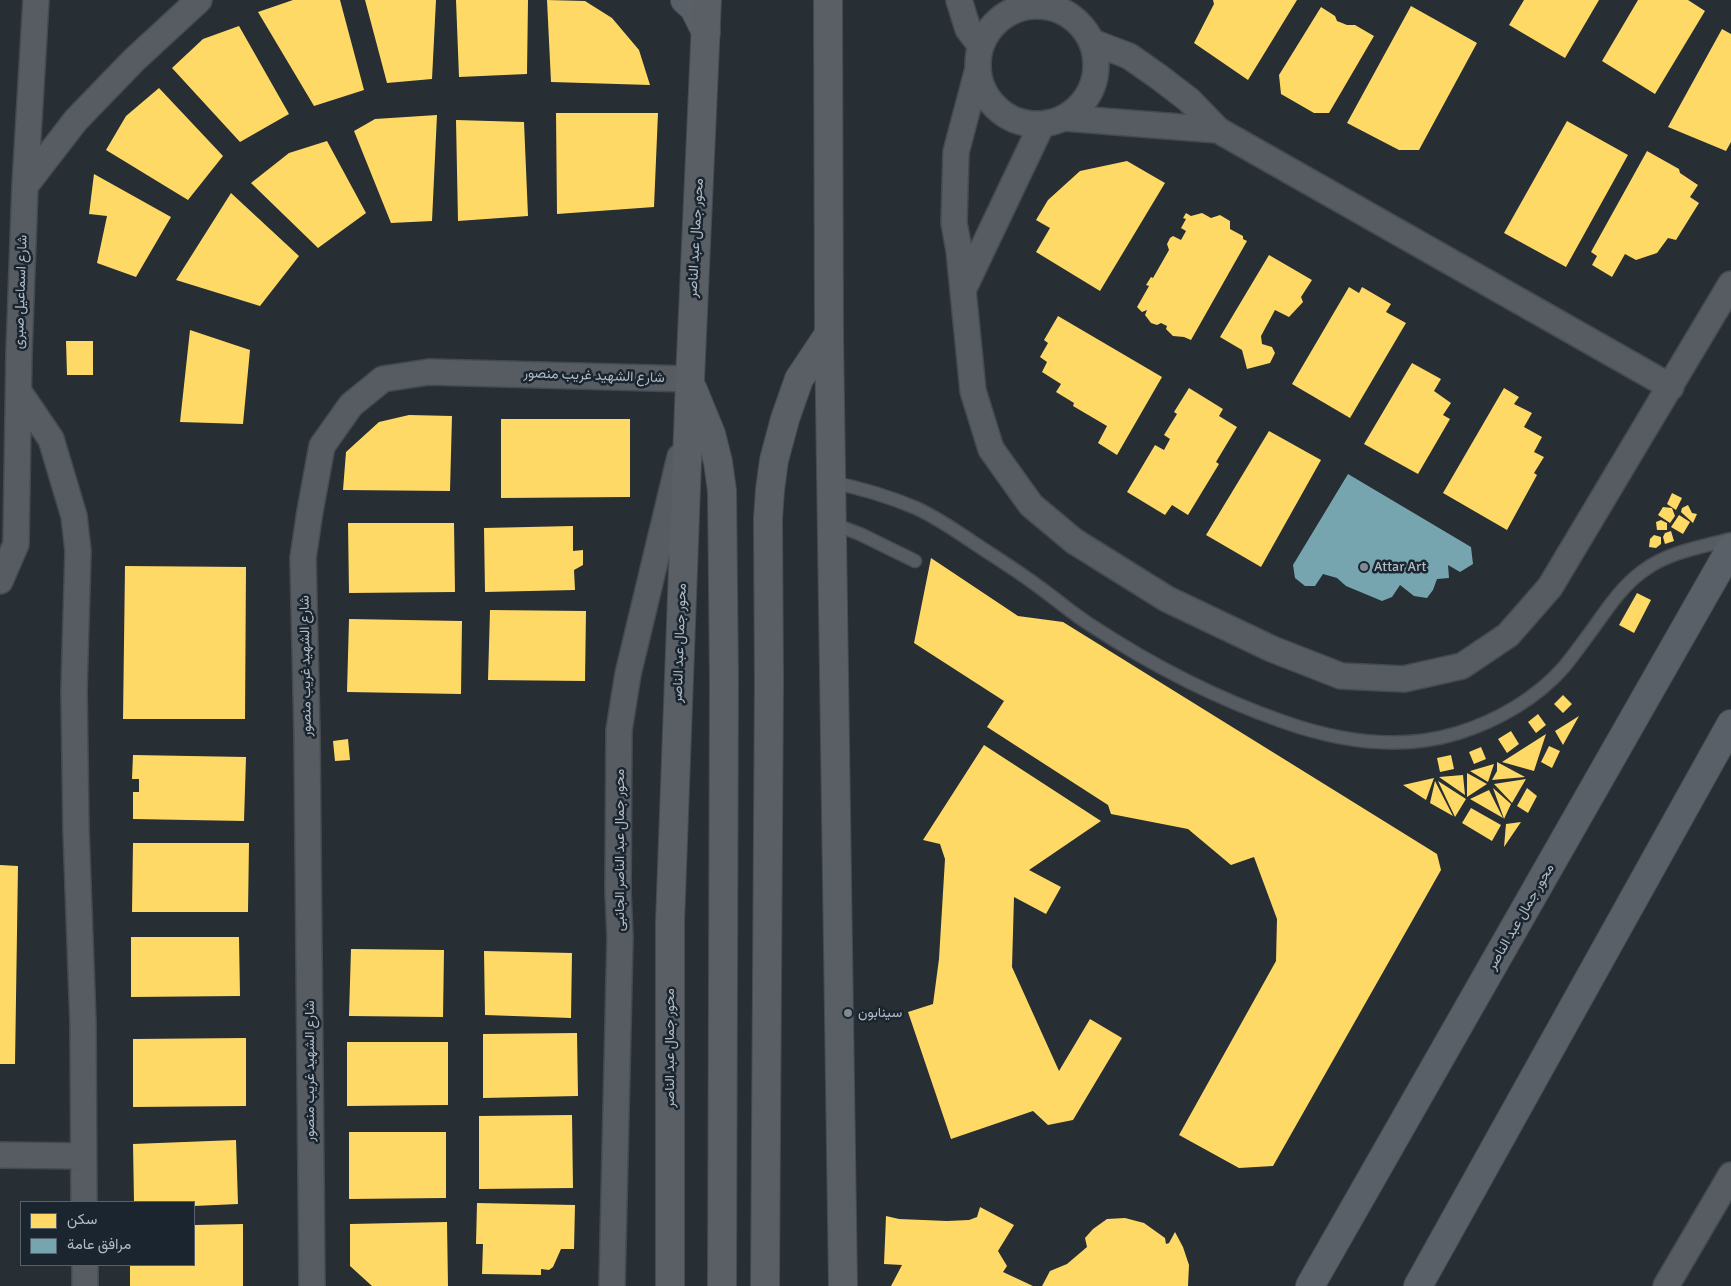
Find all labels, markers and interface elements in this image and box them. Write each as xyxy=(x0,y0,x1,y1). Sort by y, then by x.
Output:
street label: محور جمال عبد الناصر xyxy=(684,178,708,298)
street label: شارع اسماعيل صبرى xyxy=(11,235,31,349)
street label: شارع الشهيد غريب منصور xyxy=(523,365,665,387)
place label: Attar Art xyxy=(1374,559,1426,575)
marker: Attar Art xyxy=(1358,561,1370,573)
street label: محور جمال عبد الناصر xyxy=(670,583,690,703)
street label: شارع الشهيد غريب منصور xyxy=(296,595,316,737)
street label: محور جمال عبد الناصر الجانبى xyxy=(612,769,628,931)
street label: محور جمال عبد الناصر xyxy=(1484,861,1558,973)
street label: محور جمال عبد الناصر xyxy=(662,988,678,1108)
street label: شارع الشهيد غريب منصور xyxy=(302,1000,318,1142)
place label: سينابون xyxy=(858,1005,902,1021)
marker: سينابون xyxy=(842,1007,854,1019)
legend xyxy=(20,1201,195,1266)
text: سكن xyxy=(67,1210,97,1228)
text: مرافق عامة xyxy=(67,1235,131,1253)

